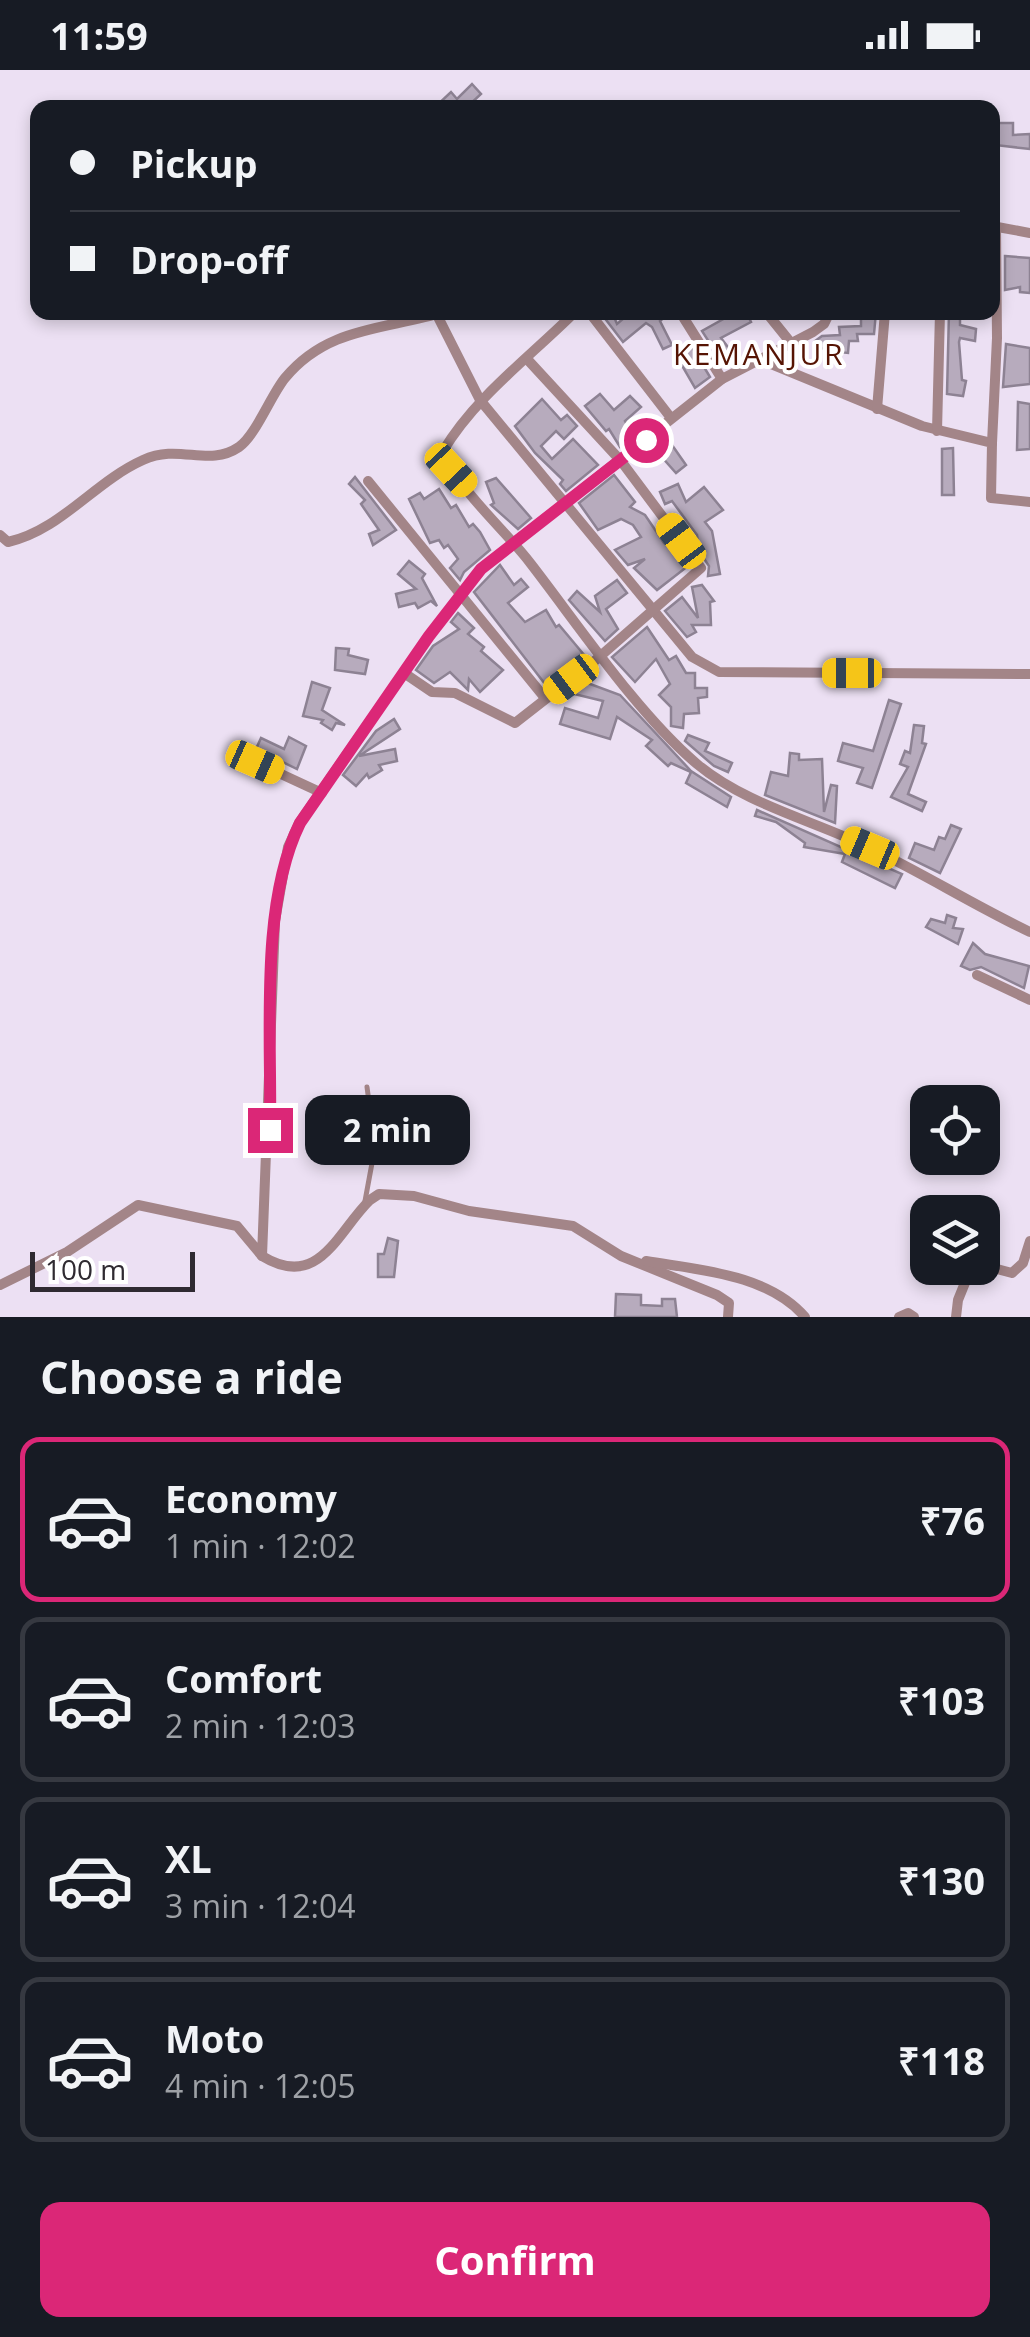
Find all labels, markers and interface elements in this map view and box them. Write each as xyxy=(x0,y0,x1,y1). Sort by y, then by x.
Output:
text: 11:59 xyxy=(50,9,148,61)
text: Pickup xyxy=(130,137,258,189)
text: Drop-off xyxy=(130,233,288,285)
district label: KEMANJUR xyxy=(673,333,845,374)
route start xyxy=(624,418,669,463)
car xyxy=(420,438,482,502)
car xyxy=(651,508,711,574)
car xyxy=(538,649,604,709)
car xyxy=(822,658,882,688)
car xyxy=(221,736,289,788)
car xyxy=(837,822,903,874)
map controls xyxy=(910,1085,1000,1285)
button: locate xyxy=(910,1085,1000,1175)
callout: 2 min xyxy=(305,1095,470,1165)
route end xyxy=(248,1108,293,1153)
text: 2 min xyxy=(343,1108,432,1151)
button: layers xyxy=(910,1195,1000,1285)
scale bar xyxy=(30,1247,195,1292)
text: 100 m xyxy=(45,1250,126,1288)
text: Choose a ride xyxy=(40,1346,343,1407)
text: Economy xyxy=(165,1472,337,1524)
icon: car xyxy=(45,1475,135,1565)
text: ₹76 xyxy=(920,1494,985,1546)
text: 1 min · 12:02 xyxy=(165,1524,356,1567)
text: Comfort xyxy=(165,1652,322,1704)
icon: car xyxy=(45,1655,135,1745)
text: ₹103 xyxy=(898,1674,985,1726)
text: 2 min · 12:03 xyxy=(165,1704,356,1747)
text: XL xyxy=(165,1832,212,1884)
icon: car xyxy=(45,1835,135,1925)
text: ₹130 xyxy=(898,1854,985,1906)
text: 3 min · 12:04 xyxy=(165,1884,356,1927)
text: Moto xyxy=(165,2012,264,2064)
icon: car xyxy=(45,2015,135,2105)
text: ₹118 xyxy=(898,2034,985,2086)
text: 4 min · 12:05 xyxy=(165,2064,356,2107)
button: Confirm xyxy=(40,2202,990,2317)

